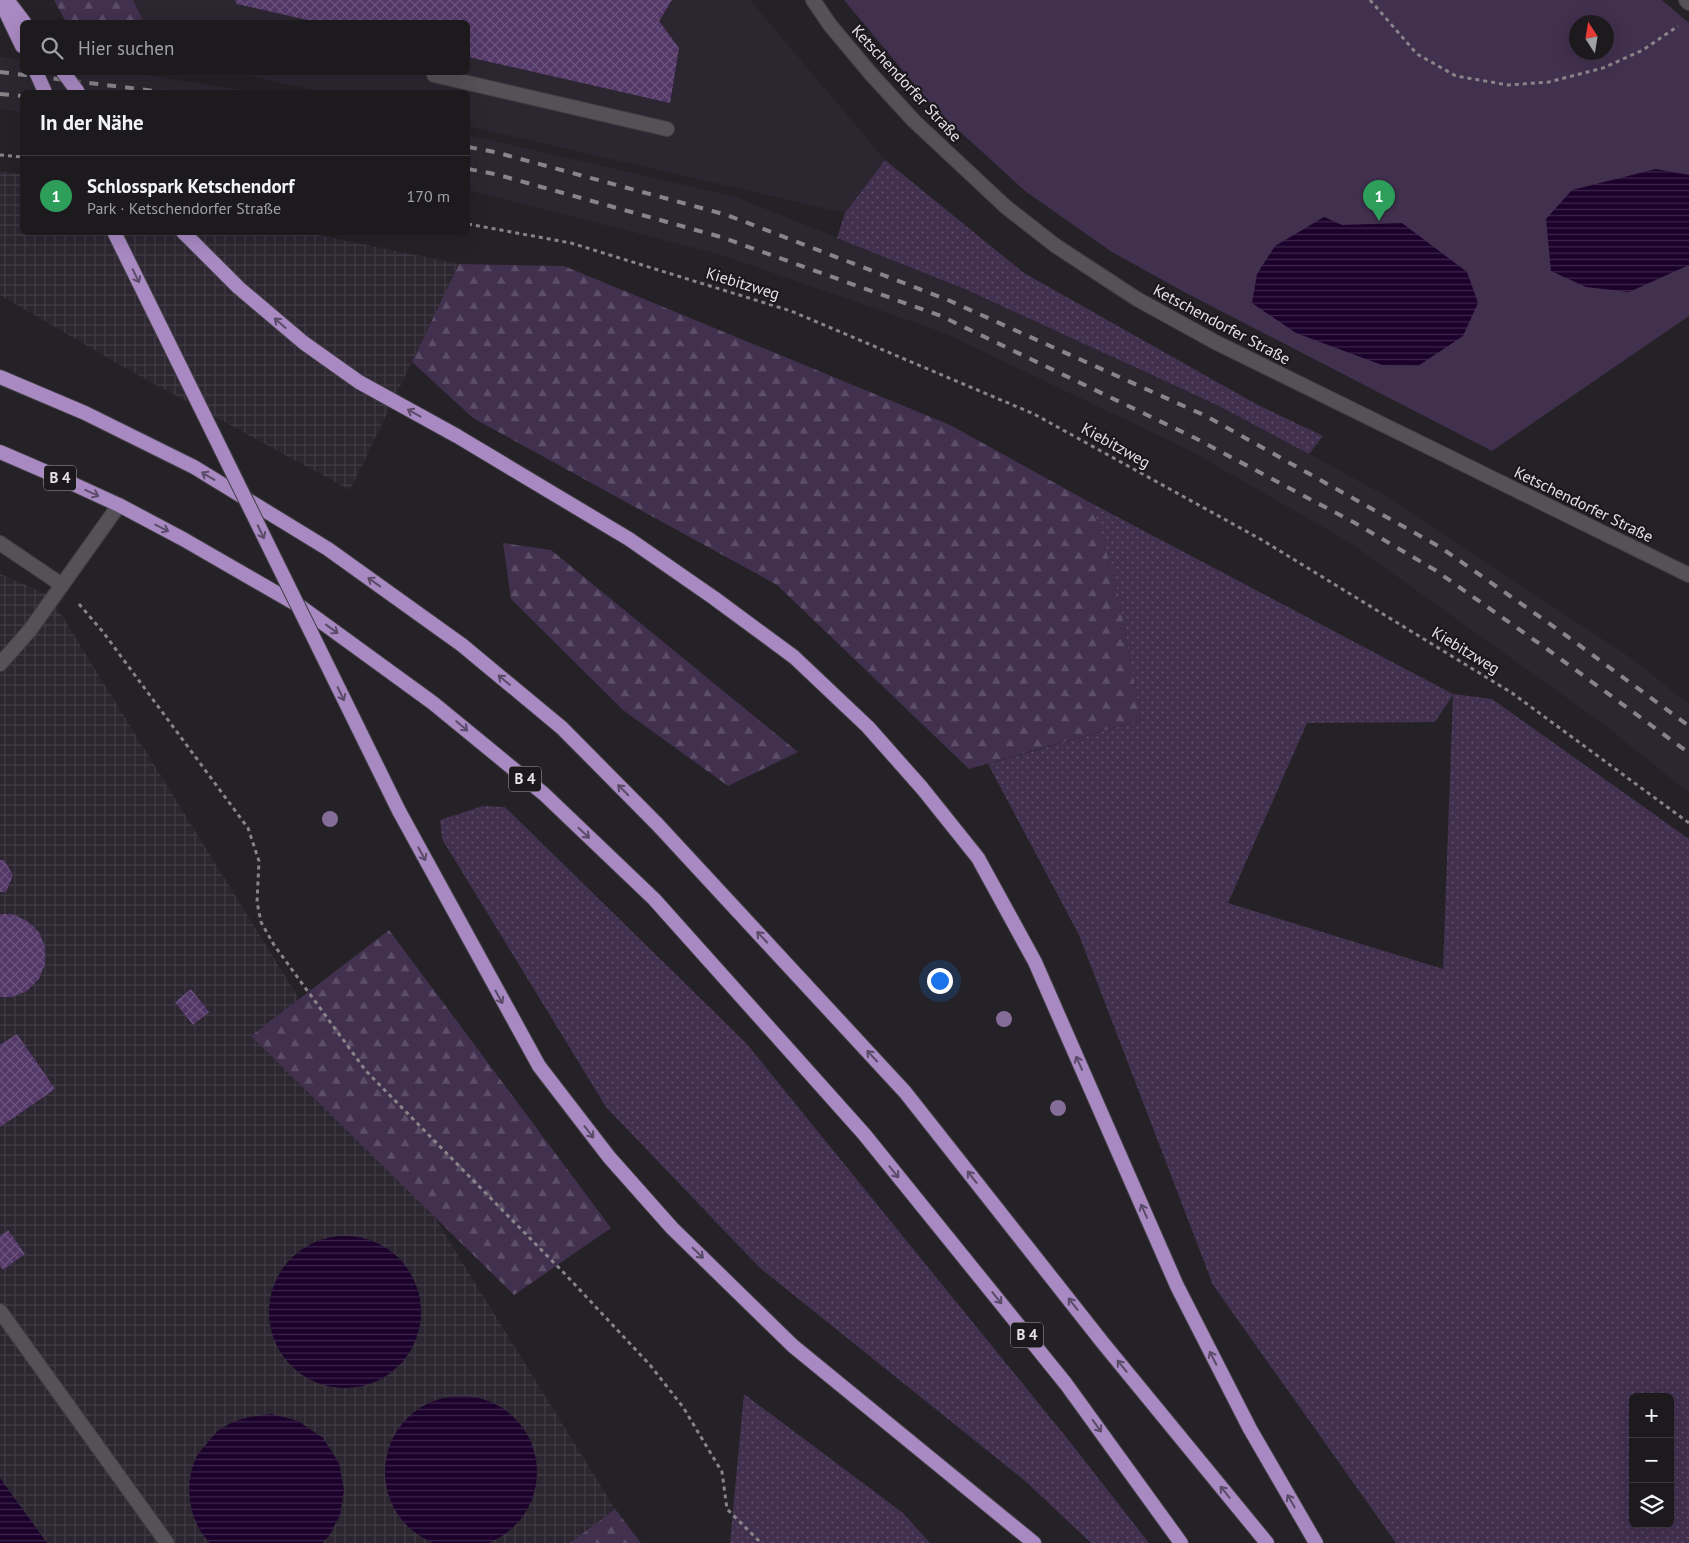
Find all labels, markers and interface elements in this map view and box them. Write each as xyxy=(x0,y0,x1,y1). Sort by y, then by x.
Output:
north arrow xyxy=(1569,15,1614,60)
search box xyxy=(20,20,470,75)
street label: Ketschendorfer Straße xyxy=(848,20,966,146)
icon: search xyxy=(38,34,66,62)
text: Hier suchen xyxy=(78,36,174,60)
text: In der Nähe xyxy=(40,109,144,136)
text: Schlosspark Ketschendorf xyxy=(87,174,294,198)
pin: 1 xyxy=(1363,180,1395,221)
text: 1 xyxy=(51,186,61,206)
text: 170 m xyxy=(407,186,450,206)
text: Park · Ketschendorfer Straße xyxy=(87,198,281,218)
street label: Kiebitzweg xyxy=(704,262,782,304)
one-way arrow xyxy=(132,268,141,283)
street label: Ketschendorfer Straße xyxy=(1150,279,1294,369)
one-way arrow xyxy=(273,317,286,328)
one-way arrow xyxy=(408,407,422,417)
street label: Kiebitzweg xyxy=(1078,418,1154,472)
street label: Ketschendorfer Straße xyxy=(1511,462,1657,546)
road number: B 4 xyxy=(44,466,76,490)
one-way arrow xyxy=(202,470,216,480)
one-way arrow xyxy=(85,488,100,498)
one-way arrow xyxy=(155,523,170,533)
one-way arrow xyxy=(257,524,267,539)
one-way arrow xyxy=(368,577,382,587)
street label: Kiebitzweg xyxy=(1428,622,1504,678)
one-way arrow xyxy=(325,624,339,634)
one-way arrow xyxy=(498,675,511,686)
one-way arrow xyxy=(336,686,346,701)
one-way arrow xyxy=(455,721,468,732)
road number: B 4 xyxy=(509,766,541,792)
one-way arrow xyxy=(617,784,630,796)
one-way arrow xyxy=(578,827,591,839)
one-way arrow xyxy=(418,846,427,861)
one-way arrow xyxy=(756,930,768,943)
your location xyxy=(927,968,953,994)
one-way arrow xyxy=(495,989,505,1003)
one-way arrow xyxy=(866,1050,878,1062)
one-way arrow xyxy=(1073,1055,1082,1070)
one-way arrow xyxy=(584,1125,595,1138)
one-way arrow xyxy=(889,1165,900,1178)
one-way arrow xyxy=(967,1171,978,1184)
one-way arrow xyxy=(1138,1204,1148,1219)
one-way arrow xyxy=(691,1246,703,1258)
one-way arrow xyxy=(991,1291,1002,1304)
one-way arrow xyxy=(1067,1298,1078,1311)
road number: B 4 xyxy=(1011,1322,1043,1348)
one-way arrow xyxy=(1208,1351,1217,1366)
one-way arrow xyxy=(1117,1360,1128,1373)
map controls xyxy=(1629,1393,1674,1528)
button: + xyxy=(1629,1393,1674,1438)
one-way arrow xyxy=(1091,1419,1102,1432)
button: − xyxy=(1629,1438,1674,1483)
button: layers xyxy=(1629,1483,1674,1528)
one-way arrow xyxy=(1219,1485,1230,1498)
one-way arrow xyxy=(1286,1494,1295,1509)

